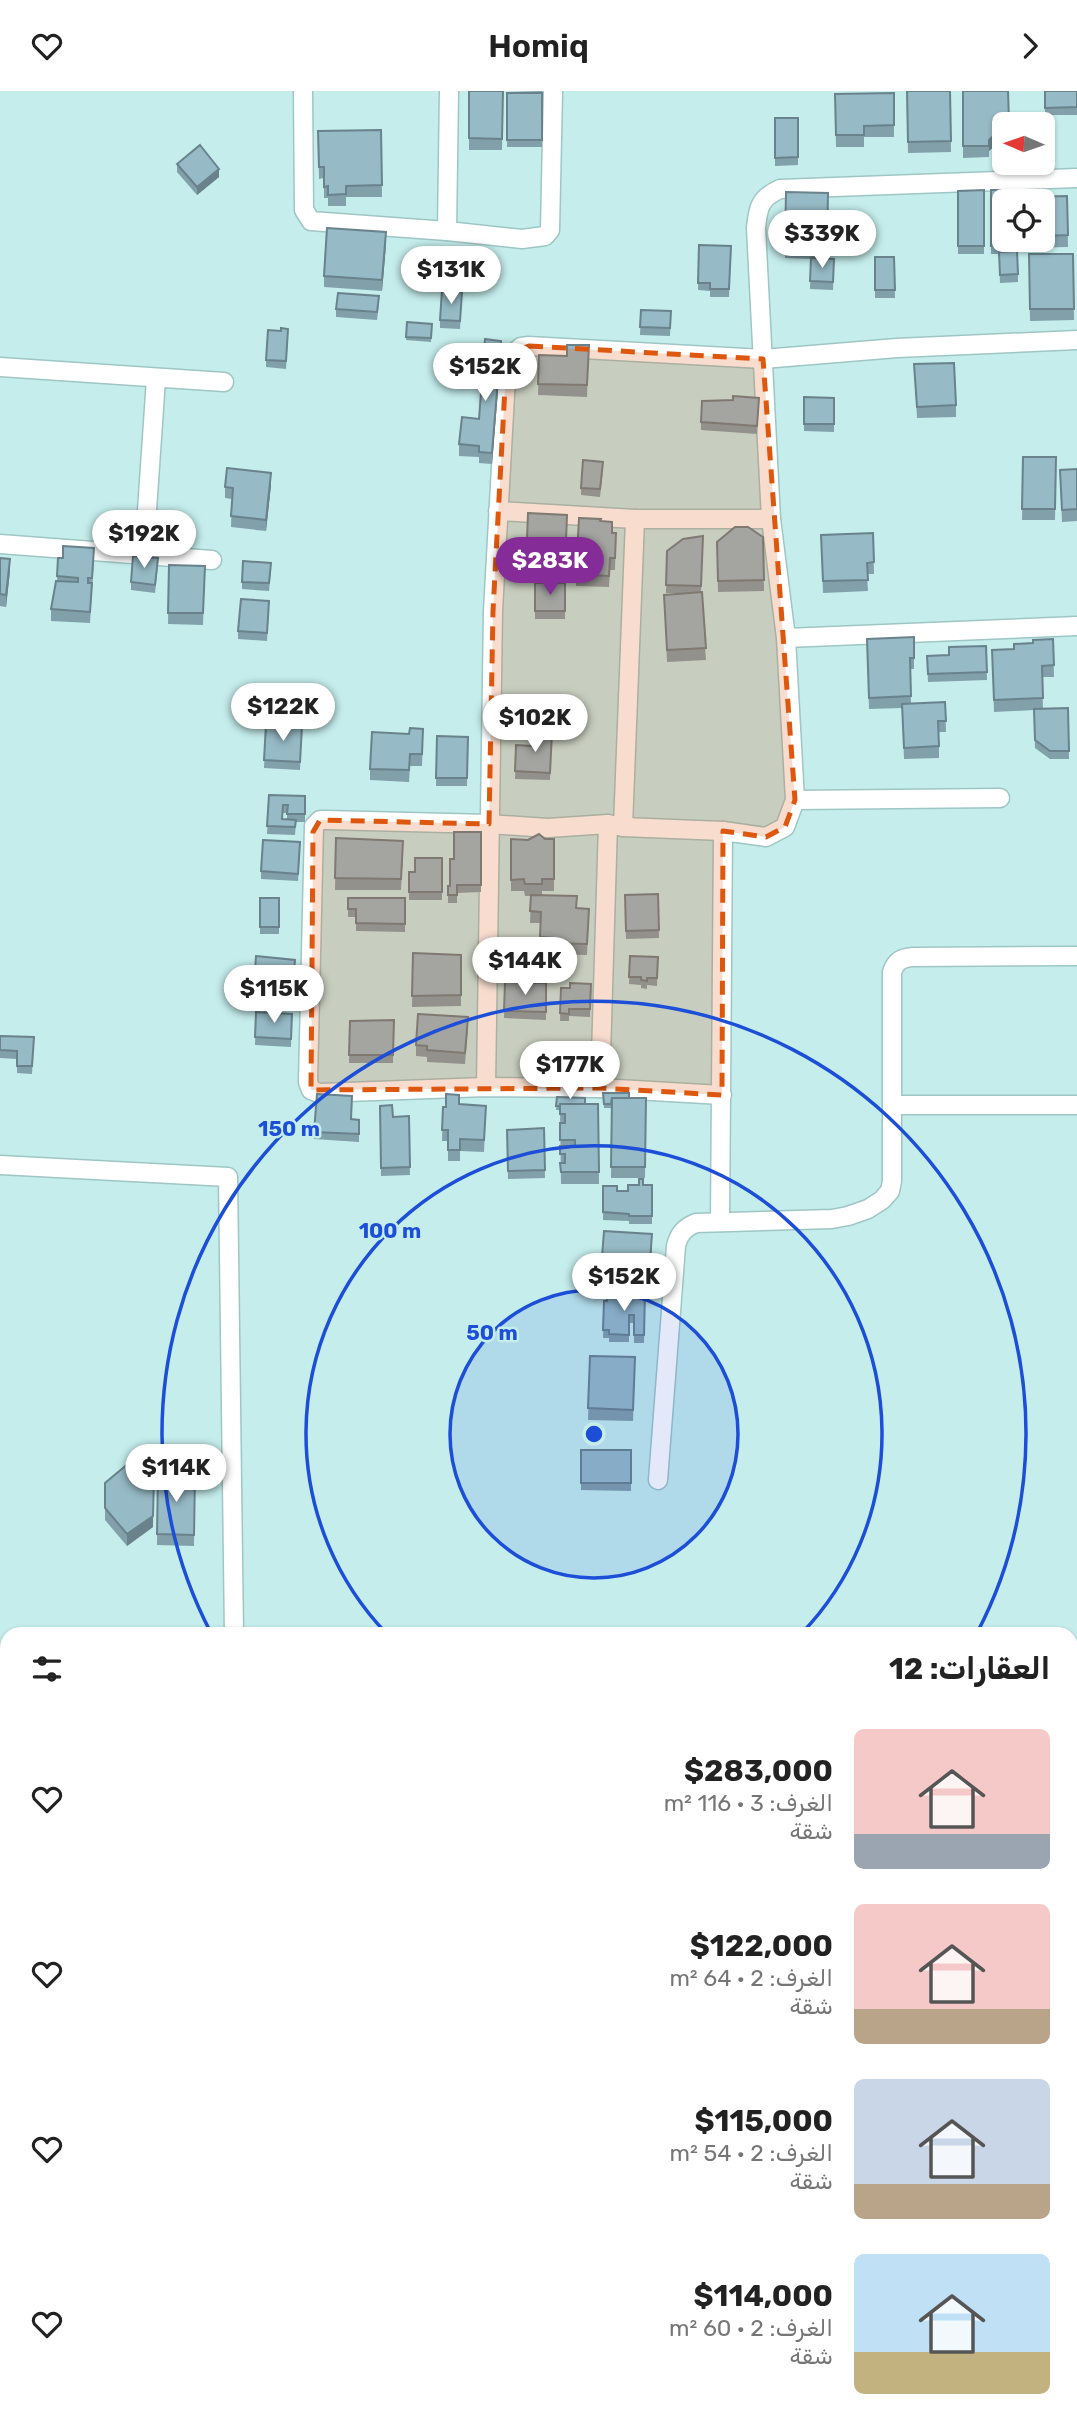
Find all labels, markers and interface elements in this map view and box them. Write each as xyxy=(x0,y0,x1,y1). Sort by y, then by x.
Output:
icon: heart xyxy=(28,27,66,65)
text: Homiq xyxy=(488,27,589,65)
icon: forward xyxy=(1011,27,1049,65)
north arrow xyxy=(992,112,1055,175)
map controls xyxy=(992,112,1055,252)
button: locate xyxy=(992,189,1055,252)
pin: $339K xyxy=(773,211,871,270)
text: $339K xyxy=(784,219,860,247)
pin: $131K xyxy=(402,247,500,306)
text: $131K xyxy=(417,255,485,283)
pin: $152K xyxy=(436,343,534,403)
text: $152K xyxy=(449,352,521,380)
pin: $192K xyxy=(95,511,193,570)
text: $192K xyxy=(108,519,180,547)
pin: $283K xyxy=(501,538,599,597)
text: $283K xyxy=(512,546,588,574)
pin: $122K xyxy=(234,683,332,743)
text: $122K xyxy=(247,692,319,720)
pin: $102K xyxy=(486,695,584,754)
text: $102K xyxy=(499,703,571,731)
pin: $144K xyxy=(476,937,574,997)
text: $144K xyxy=(488,946,562,974)
pin: $115K xyxy=(225,965,323,1025)
text: $115K xyxy=(240,974,308,1002)
pin: $177K xyxy=(521,1041,619,1101)
text: $177K xyxy=(536,1050,604,1078)
text: 150 m xyxy=(258,1116,320,1141)
text: 100 m xyxy=(359,1218,421,1243)
pin: $152K xyxy=(575,1253,673,1313)
text: $152K xyxy=(588,1262,660,1290)
text: 50 m xyxy=(466,1320,518,1345)
centre of rings xyxy=(582,1422,606,1446)
pin: $114K xyxy=(127,1445,225,1504)
text: $114K xyxy=(141,1453,211,1481)
icon: filters xyxy=(28,1650,66,1688)
text: العقارات: 12 xyxy=(889,1651,1050,1687)
text: $283,000 xyxy=(684,1753,833,1789)
icon: home xyxy=(910,1757,994,1841)
icon: heart xyxy=(28,1780,66,1818)
text: الغرف: 3 · 116 m² xyxy=(664,1789,833,1817)
text: شقة xyxy=(789,1817,833,1845)
text: $122,000 xyxy=(690,1928,833,1964)
icon: home xyxy=(910,1932,994,2016)
icon: heart xyxy=(28,1955,66,1993)
text: الغرف: 2 · 64 m² xyxy=(669,1964,833,1992)
text: شقة xyxy=(789,1992,833,2020)
text: $115,000 xyxy=(695,2103,833,2139)
icon: home xyxy=(910,2107,994,2191)
icon: heart xyxy=(28,2130,66,2168)
text: الغرف: 2 · 54 m² xyxy=(670,2139,833,2167)
text: شقة xyxy=(789,2167,833,2195)
text: $114,000 xyxy=(694,2278,833,2314)
icon: home xyxy=(910,2282,994,2366)
icon: heart xyxy=(28,2305,66,2343)
text: الغرف: 2 · 60 m² xyxy=(669,2314,833,2342)
text: شقة xyxy=(789,2342,833,2370)

